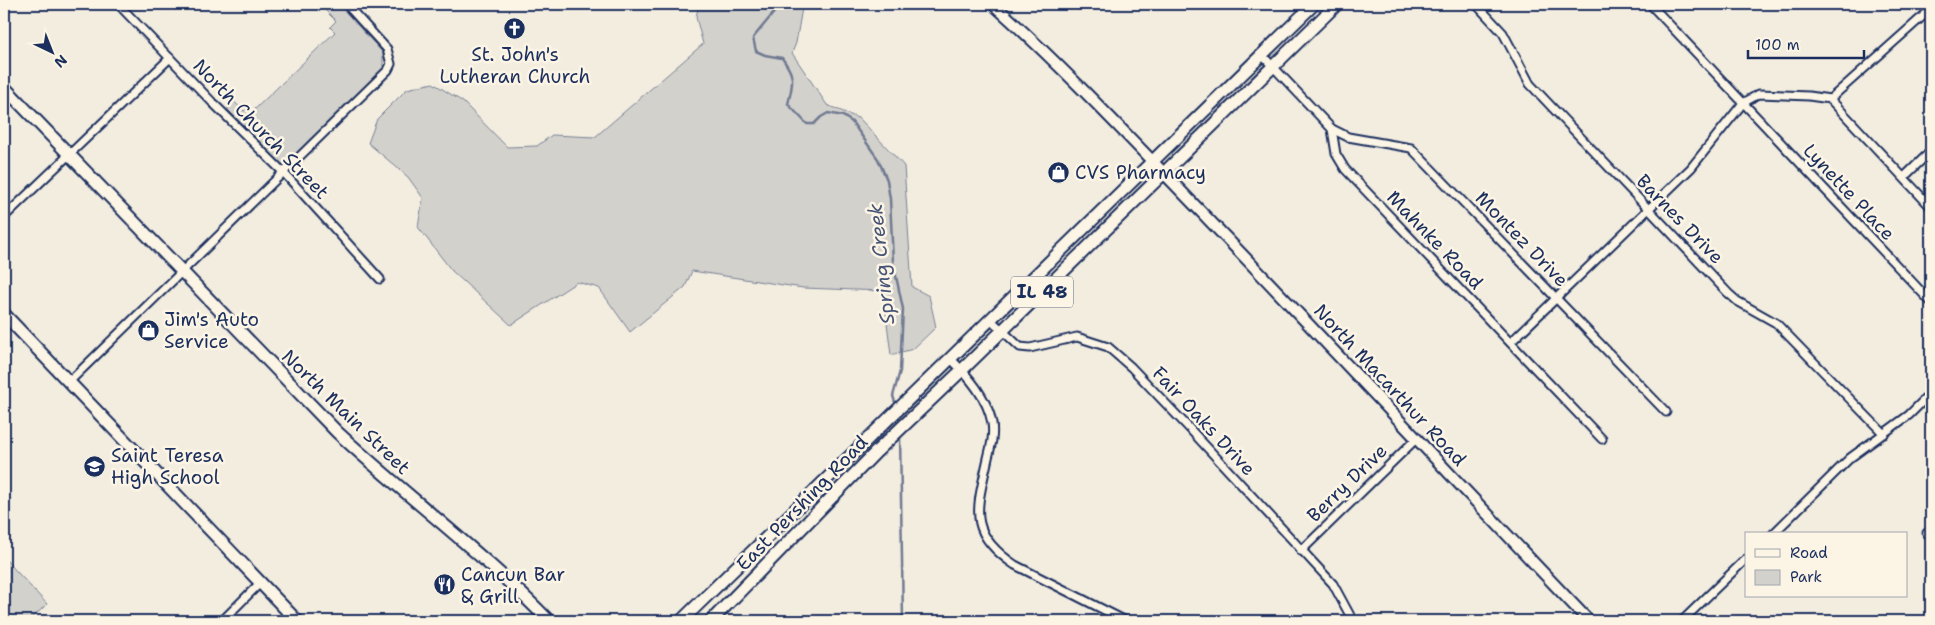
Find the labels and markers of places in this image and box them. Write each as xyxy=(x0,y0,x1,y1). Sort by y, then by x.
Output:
church icon: St. John's Lutheran Church xyxy=(503,16,527,40)
place label: St. John's Lutheran Church xyxy=(440,42,590,89)
shop icon: CVS Pharmacy xyxy=(1047,160,1071,184)
place label: CVS Pharmacy xyxy=(1075,160,1206,185)
place label: Jim's Auto Service xyxy=(164,307,259,354)
shop icon: Jim's Auto Service xyxy=(136,318,160,342)
place label: Saint Teresa High School xyxy=(111,443,224,490)
school or university icon: Saint Teresa High School xyxy=(83,454,107,478)
place label: Cancun Bar & Grill xyxy=(461,562,565,609)
restaurant icon: Cancun Bar & Grill xyxy=(433,573,457,597)

